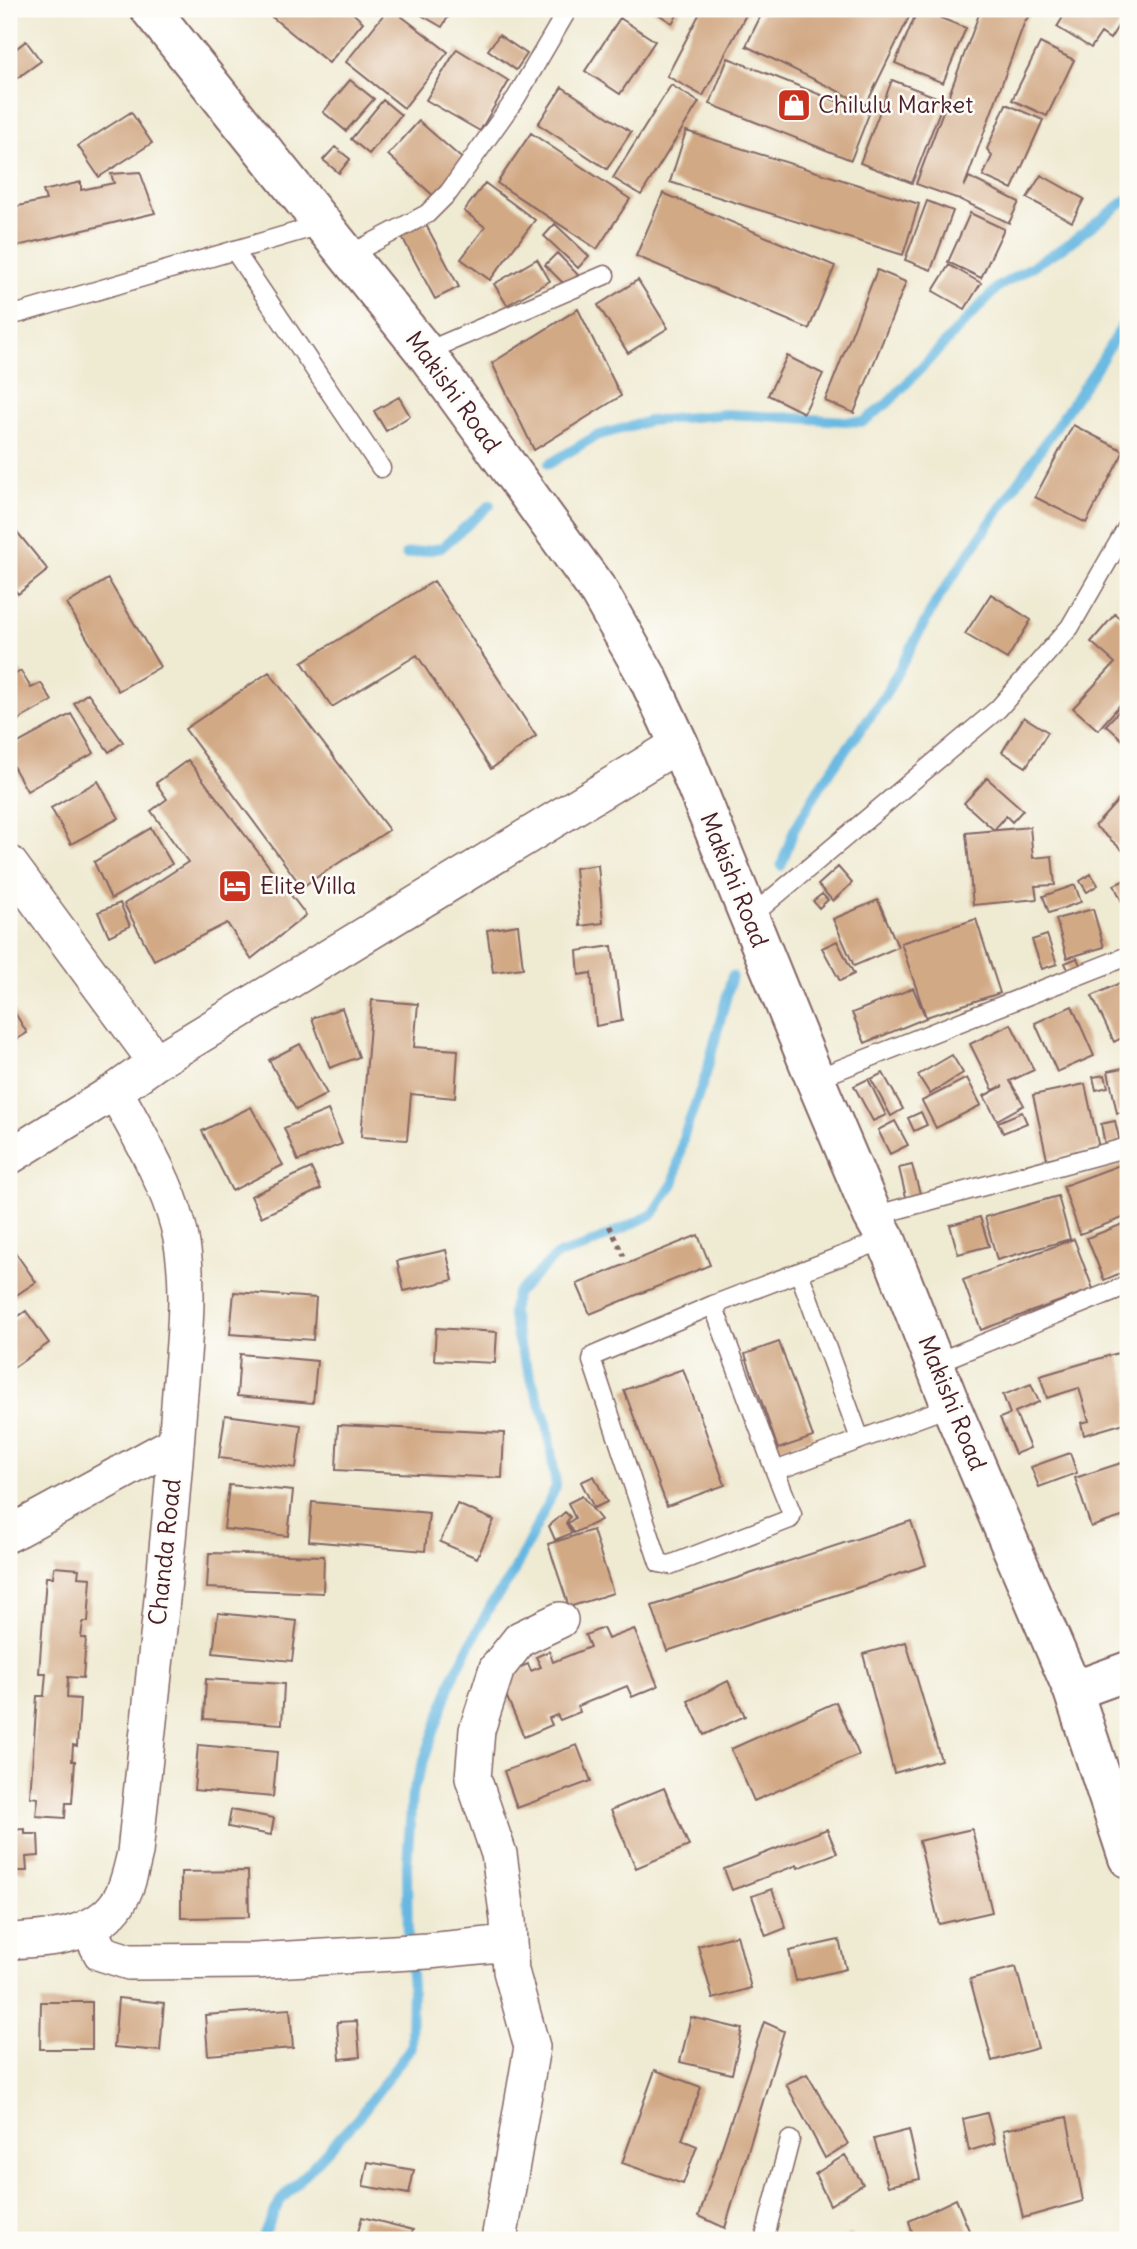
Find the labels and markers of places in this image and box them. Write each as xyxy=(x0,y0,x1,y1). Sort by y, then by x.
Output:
shop icon: Chilulu Market xyxy=(775,86,813,124)
place label: Chilulu Market xyxy=(818,89,973,119)
hotel icon: Elite Villa xyxy=(216,867,254,905)
place label: Elite Villa xyxy=(260,870,356,900)

